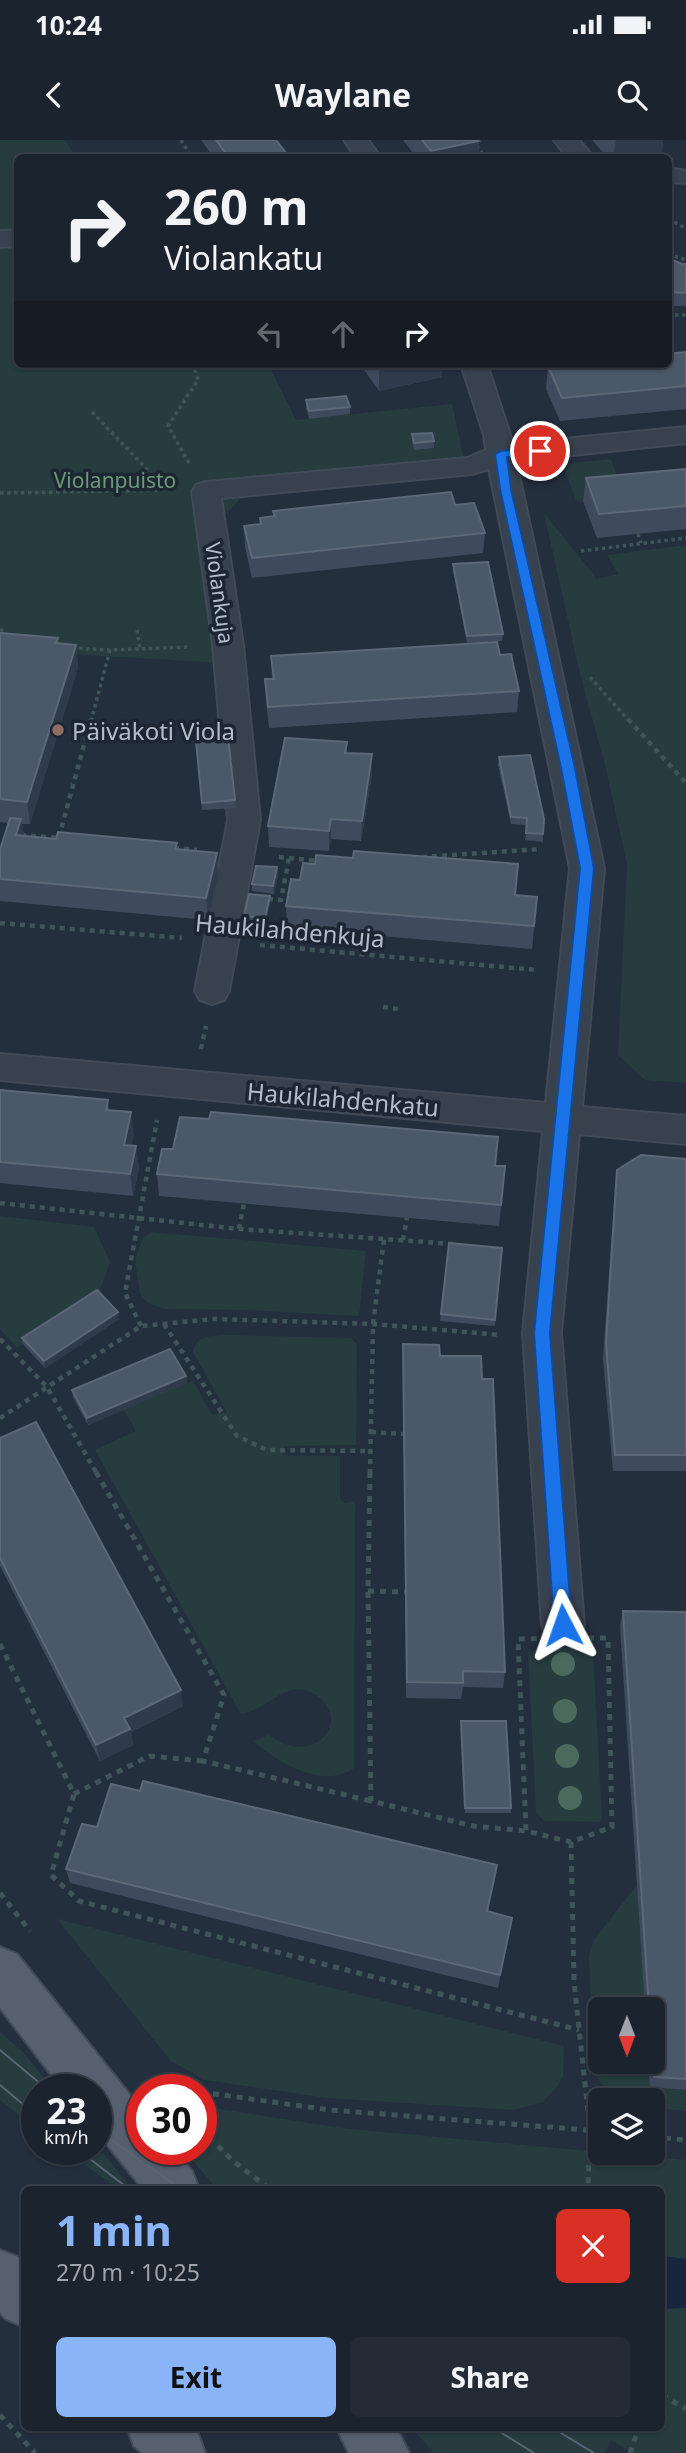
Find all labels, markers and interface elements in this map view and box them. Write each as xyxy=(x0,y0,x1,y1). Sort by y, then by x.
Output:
text: 10:24 xyxy=(35,7,102,43)
text: Waylane xyxy=(275,73,411,116)
icon: back xyxy=(35,76,73,114)
icon: search xyxy=(613,76,651,114)
text: 260 m xyxy=(164,173,309,239)
icon: right xyxy=(49,182,140,273)
text: Violankatu xyxy=(164,236,323,279)
icon: left xyxy=(251,315,289,353)
icon: ahead xyxy=(324,315,362,353)
icon: right xyxy=(397,315,435,353)
pin xyxy=(510,421,570,481)
icon: arrive xyxy=(521,432,559,470)
park label: Violanpuisto xyxy=(54,466,176,494)
street label: Violankuja xyxy=(199,540,241,646)
place label: Päiväkoti Viola xyxy=(72,714,235,747)
marker: Päiväkoti Viola xyxy=(50,722,66,738)
street label: Haukilahdenkuja xyxy=(194,905,386,955)
street label: Haukilahdenkatu xyxy=(246,1074,440,1124)
position arrow xyxy=(526,1588,600,1662)
north arrow xyxy=(588,1997,665,2074)
map controls xyxy=(588,1997,665,2165)
speed limit sign: 30 xyxy=(126,2074,217,2165)
text: 23 xyxy=(46,2087,87,2134)
button: layers xyxy=(588,2088,665,2165)
text: km/h xyxy=(44,2125,89,2149)
text: 1 min xyxy=(56,2201,172,2258)
button: close xyxy=(556,2209,630,2283)
text: 270 m · 10:25 xyxy=(56,2256,200,2288)
button: Exit xyxy=(56,2337,336,2417)
button: Share xyxy=(350,2337,630,2417)

